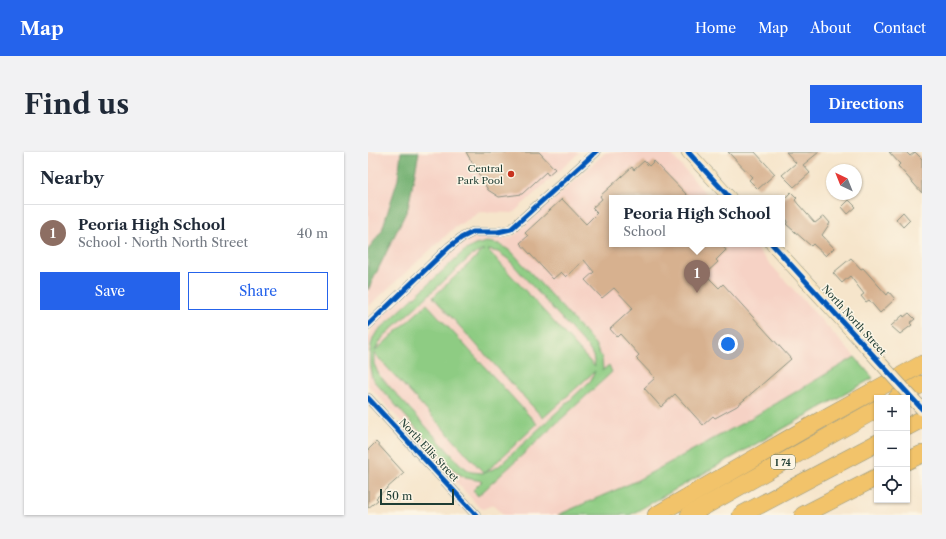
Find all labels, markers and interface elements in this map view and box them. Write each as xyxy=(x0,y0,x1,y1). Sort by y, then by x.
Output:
text: Map xyxy=(20,17,64,40)
text: Home xyxy=(695,19,736,37)
text: Map xyxy=(758,19,788,37)
text: About xyxy=(810,19,851,37)
text: Contact xyxy=(873,19,926,37)
button: Directions xyxy=(810,85,922,123)
text: Find us xyxy=(24,87,129,121)
place label: Central Park Pool xyxy=(457,162,503,187)
north arrow xyxy=(826,164,862,200)
text: Nearby xyxy=(40,168,104,188)
marker: Central Park Pool xyxy=(506,169,516,179)
popup xyxy=(609,195,785,247)
text: Peoria High School xyxy=(623,204,771,223)
text: Peoria High School xyxy=(78,215,226,234)
text: School xyxy=(623,223,666,239)
text: 1 xyxy=(50,225,56,241)
text: 40 m xyxy=(297,225,328,241)
text: School · North North Street xyxy=(78,234,248,250)
pin: 1 xyxy=(684,260,710,293)
button: Save xyxy=(40,272,180,310)
button: Share xyxy=(188,272,328,310)
street label: North North Street xyxy=(819,282,889,358)
your location xyxy=(718,334,738,354)
map controls xyxy=(874,395,910,503)
button: + xyxy=(874,395,910,431)
street label: North Ellis Street xyxy=(396,416,462,485)
button: − xyxy=(874,431,910,467)
road number: I 74 xyxy=(771,455,795,469)
button: locate xyxy=(874,467,910,503)
scale bar xyxy=(380,487,454,506)
text: 50 m xyxy=(386,489,412,503)

